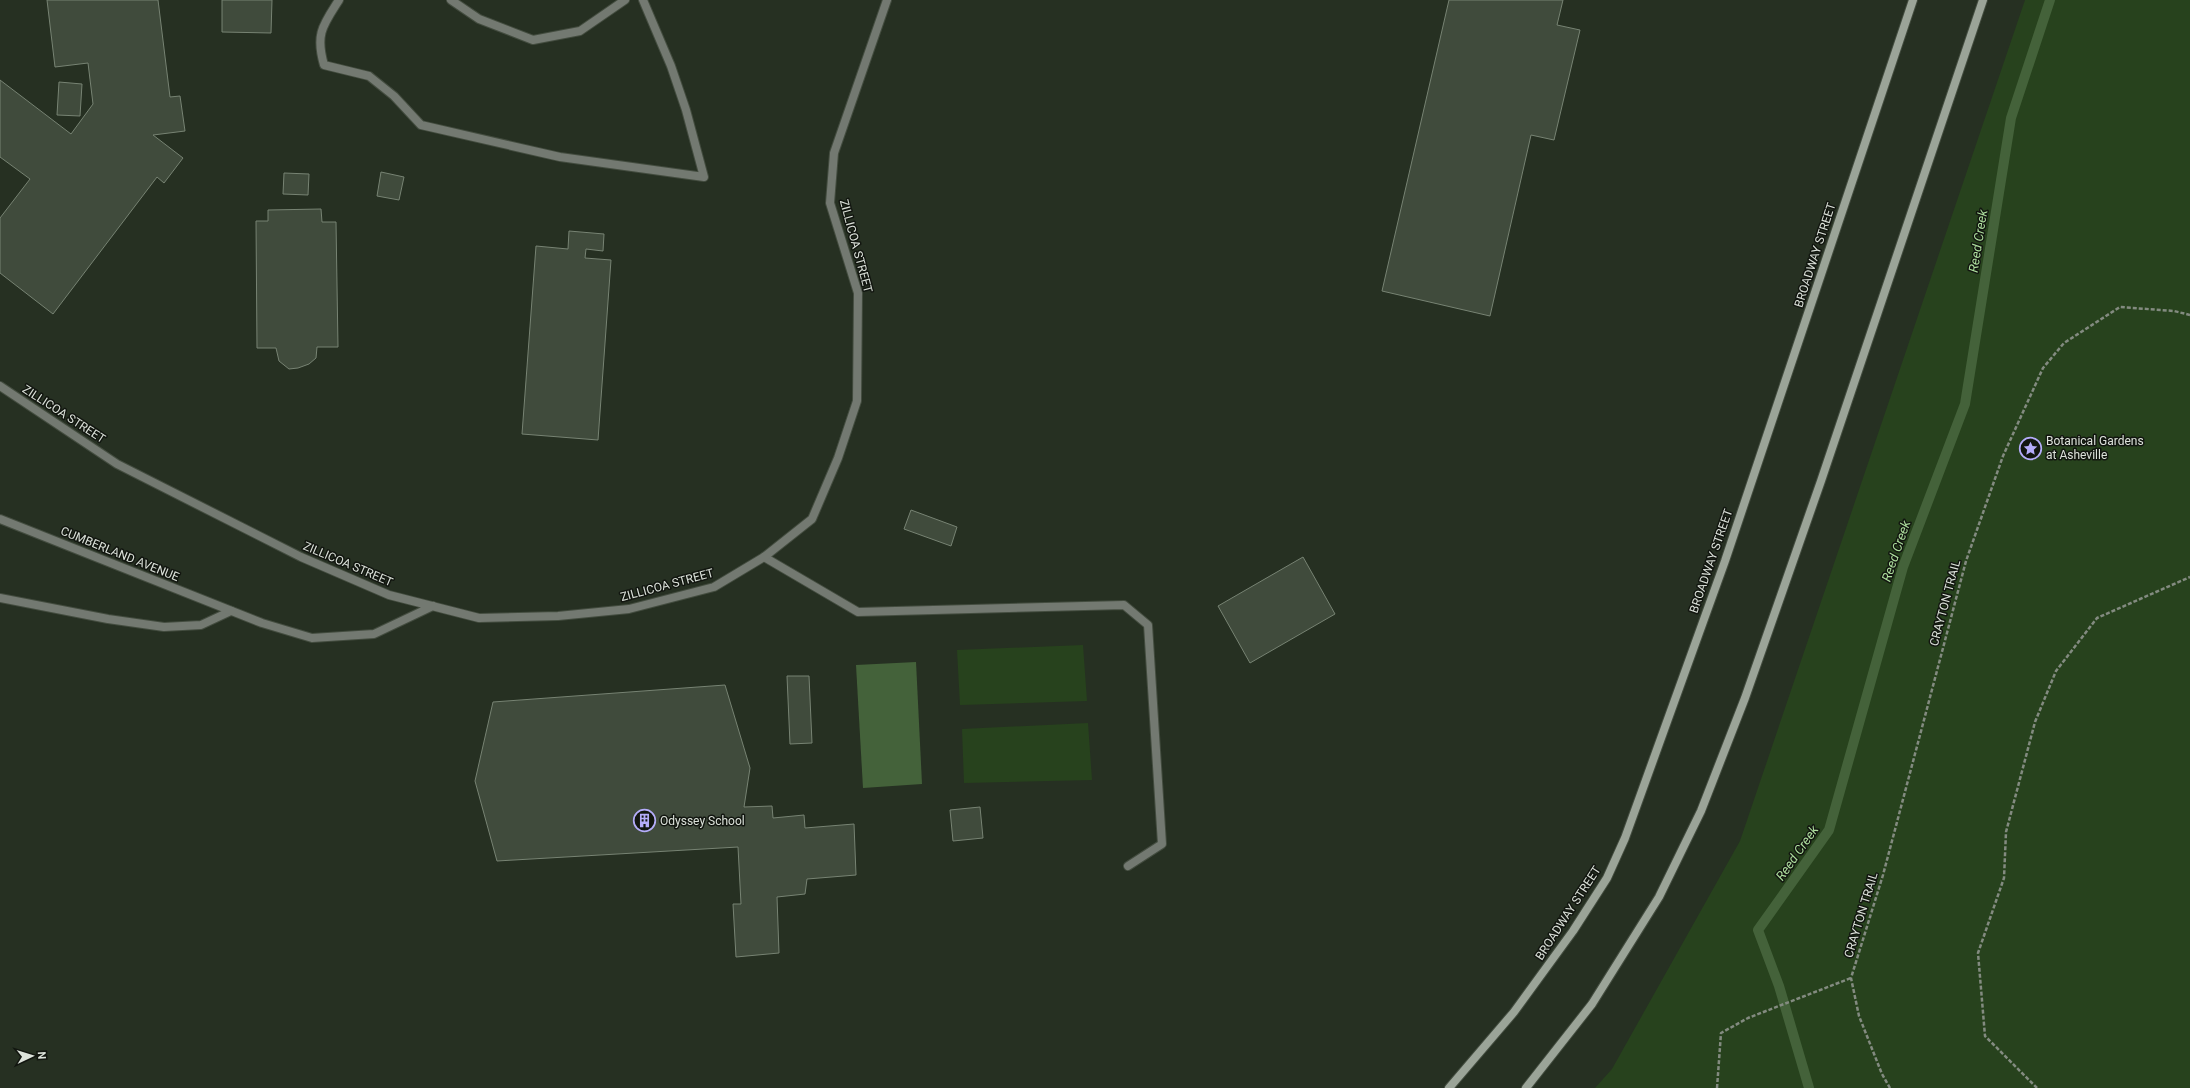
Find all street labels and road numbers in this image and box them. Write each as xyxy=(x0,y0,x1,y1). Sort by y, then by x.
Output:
street label: ZILLICOA STREET xyxy=(837,198,875,294)
street label: BROADWAY STREET xyxy=(1791,201,1839,309)
street label: ZILLICOA STREET xyxy=(20,382,108,446)
street label: BROADWAY STREET xyxy=(1687,507,1735,615)
street label: CUMBERLAND AVENUE xyxy=(59,524,181,584)
street label: ZILLICOA STREET xyxy=(301,539,395,589)
street label: CRAYTON TRAIL xyxy=(1927,558,1963,648)
street label: ZILLICOA STREET xyxy=(619,566,715,604)
street label: BROADWAY STREET xyxy=(1532,863,1604,963)
street label: CRAYTON TRAIL xyxy=(1841,870,1881,959)

